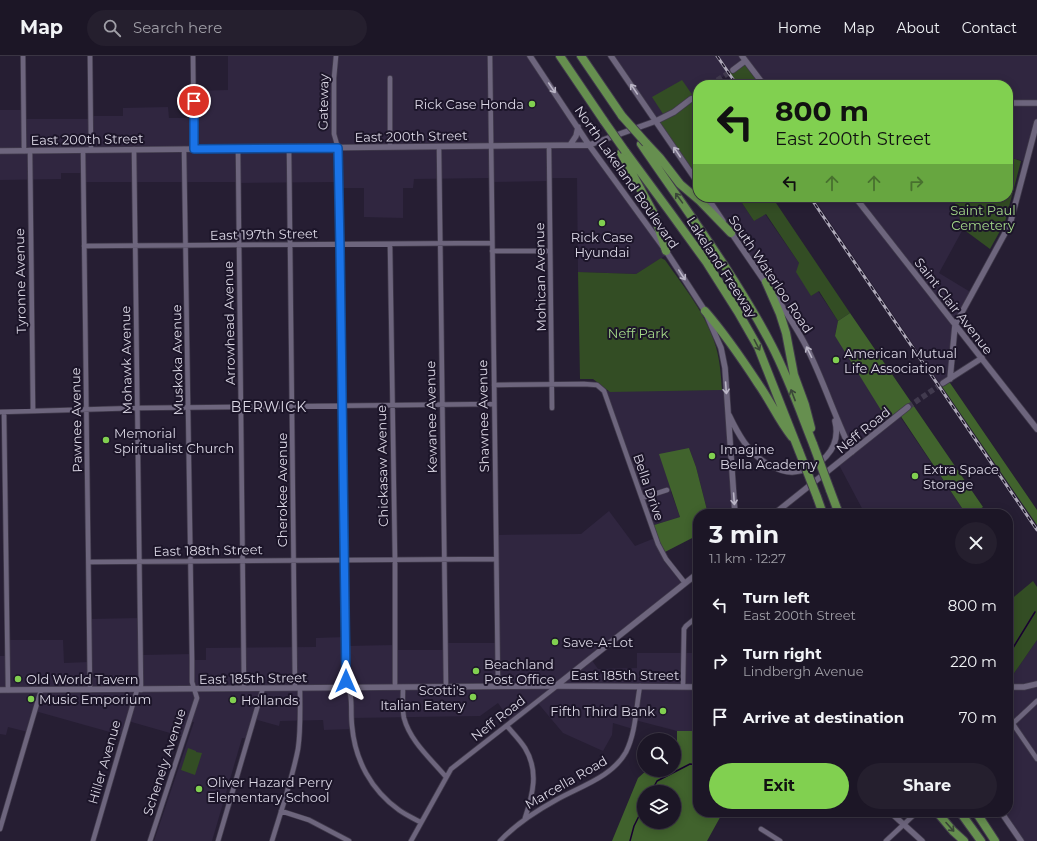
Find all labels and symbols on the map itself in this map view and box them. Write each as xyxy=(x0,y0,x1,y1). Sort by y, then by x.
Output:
street label: Gateway xyxy=(315,73,332,130)
one-way arrow xyxy=(548,82,556,93)
pin xyxy=(177,84,211,118)
one-way arrow xyxy=(630,84,638,95)
place label: Rick Case Honda xyxy=(414,96,524,112)
marker: Rick Case Honda xyxy=(527,99,537,109)
street label: North Lakeland Boulevard xyxy=(571,103,683,251)
street label: East 200th Street xyxy=(354,127,468,145)
street label: East 200th Street xyxy=(30,130,144,148)
one-way arrow xyxy=(673,147,681,158)
one-way arrow xyxy=(675,193,683,204)
park label: Saint Paul Cemetery xyxy=(950,202,1016,233)
street label: South Waterloo Road xyxy=(726,212,816,336)
street label: Lakeland Freeway xyxy=(683,213,761,321)
marker: Rick Case Hyundai xyxy=(597,218,607,228)
street label: Mohican Avenue xyxy=(531,222,549,332)
street label: East 197th Street xyxy=(210,225,318,243)
street label: Tyronne Avenue xyxy=(11,228,29,334)
place label: Rick Case Hyundai xyxy=(571,229,633,260)
street label: Saint Clair Avenue xyxy=(911,255,997,358)
street label: Arrowhead Avenue xyxy=(220,261,238,385)
one-way arrow xyxy=(678,269,686,280)
street label: Muskoka Avenue xyxy=(168,304,186,416)
street label: Mohawk Avenue xyxy=(117,305,135,414)
park label: Neff Park xyxy=(608,325,668,341)
one-way arrow xyxy=(753,339,761,351)
place label: American Mutual Life Association xyxy=(844,345,957,376)
one-way arrow xyxy=(805,346,812,358)
marker: American Mutual Life Association xyxy=(831,355,841,365)
street label: Shawnee Avenue xyxy=(474,359,492,472)
street label: Kewanee Avenue xyxy=(422,360,440,473)
street label: Pawnee Avenue xyxy=(67,367,85,473)
one-way arrow xyxy=(722,381,729,394)
one-way arrow xyxy=(789,389,797,401)
district label: BERWICK xyxy=(231,398,307,416)
street label: Neff Road xyxy=(833,403,893,457)
street label: Chickasaw Avenue xyxy=(373,405,391,527)
place label: Memorial Spiritualist Church xyxy=(114,425,234,456)
street label: Cherokee Avenue xyxy=(274,432,290,547)
marker: Memorial Spiritualist Church xyxy=(101,435,111,445)
place label: Imagine Bella Academy xyxy=(720,441,818,472)
street label: Bella Drive xyxy=(630,451,668,523)
marker: Imagine Bella Academy xyxy=(707,451,717,461)
place label: Extra Space Storage xyxy=(923,461,999,492)
marker: Extra Space Storage xyxy=(910,471,920,481)
one-way arrow xyxy=(731,492,738,505)
street label: East 188th Street xyxy=(153,541,263,559)
place label: Save-A-Lot xyxy=(563,634,633,650)
marker: Save-A-Lot xyxy=(550,637,560,647)
place label: Beachland Post Office xyxy=(484,656,555,687)
position arrow xyxy=(325,660,367,702)
marker: Beachland Post Office xyxy=(471,666,481,676)
street label: East 185th Street xyxy=(571,667,679,683)
street label: East 185th Street xyxy=(199,669,307,687)
place label: Old World Tavern xyxy=(26,671,139,687)
marker: Old World Tavern xyxy=(13,674,23,684)
place label: Scotti's Italian Eatery xyxy=(380,682,466,713)
place label: Music Emporium xyxy=(39,691,151,707)
place label: Hollands xyxy=(241,692,298,708)
street label: Neff Road xyxy=(468,692,528,744)
marker: Scotti's Italian Eatery xyxy=(468,692,478,702)
marker: Music Emporium xyxy=(26,694,36,704)
marker: Hollands xyxy=(228,695,238,705)
place label: Fifth Third Bank xyxy=(550,703,655,719)
street label: Schenely Avenue xyxy=(139,706,189,817)
marker: Fifth Third Bank xyxy=(658,706,668,716)
street label: Hiller Avenue xyxy=(84,718,124,806)
street label: Marcella Road xyxy=(522,752,610,812)
place label: Oliver Hazard Perry Elementary School xyxy=(207,774,333,805)
marker: Oliver Hazard Perry Elementary School xyxy=(194,784,204,794)
one-way arrow xyxy=(945,822,955,832)

